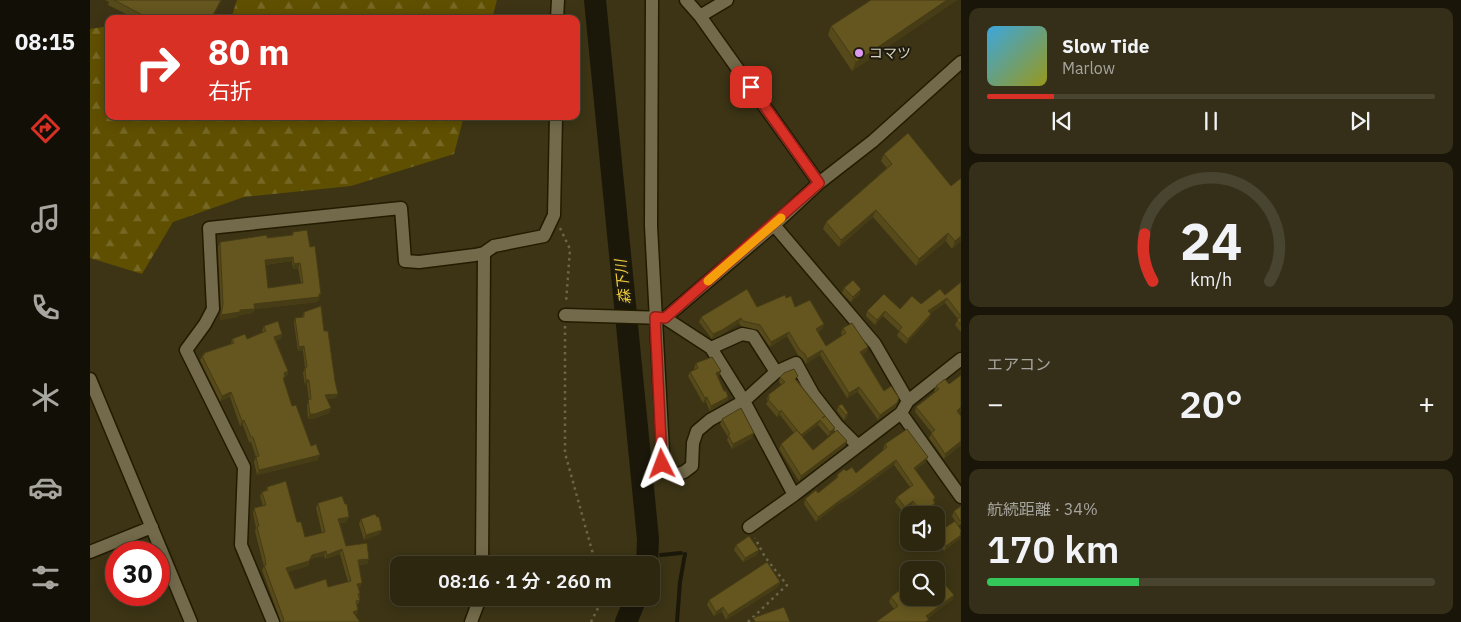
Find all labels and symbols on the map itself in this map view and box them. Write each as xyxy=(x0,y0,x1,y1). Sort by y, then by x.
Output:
place label: コマツ xyxy=(869,44,911,62)
marker: コマツ xyxy=(853,47,865,59)
pin xyxy=(730,66,772,108)
water label: 森下川 xyxy=(610,257,634,305)
position arrow xyxy=(635,437,687,489)
speed limit sign: 30 xyxy=(105,541,170,606)

